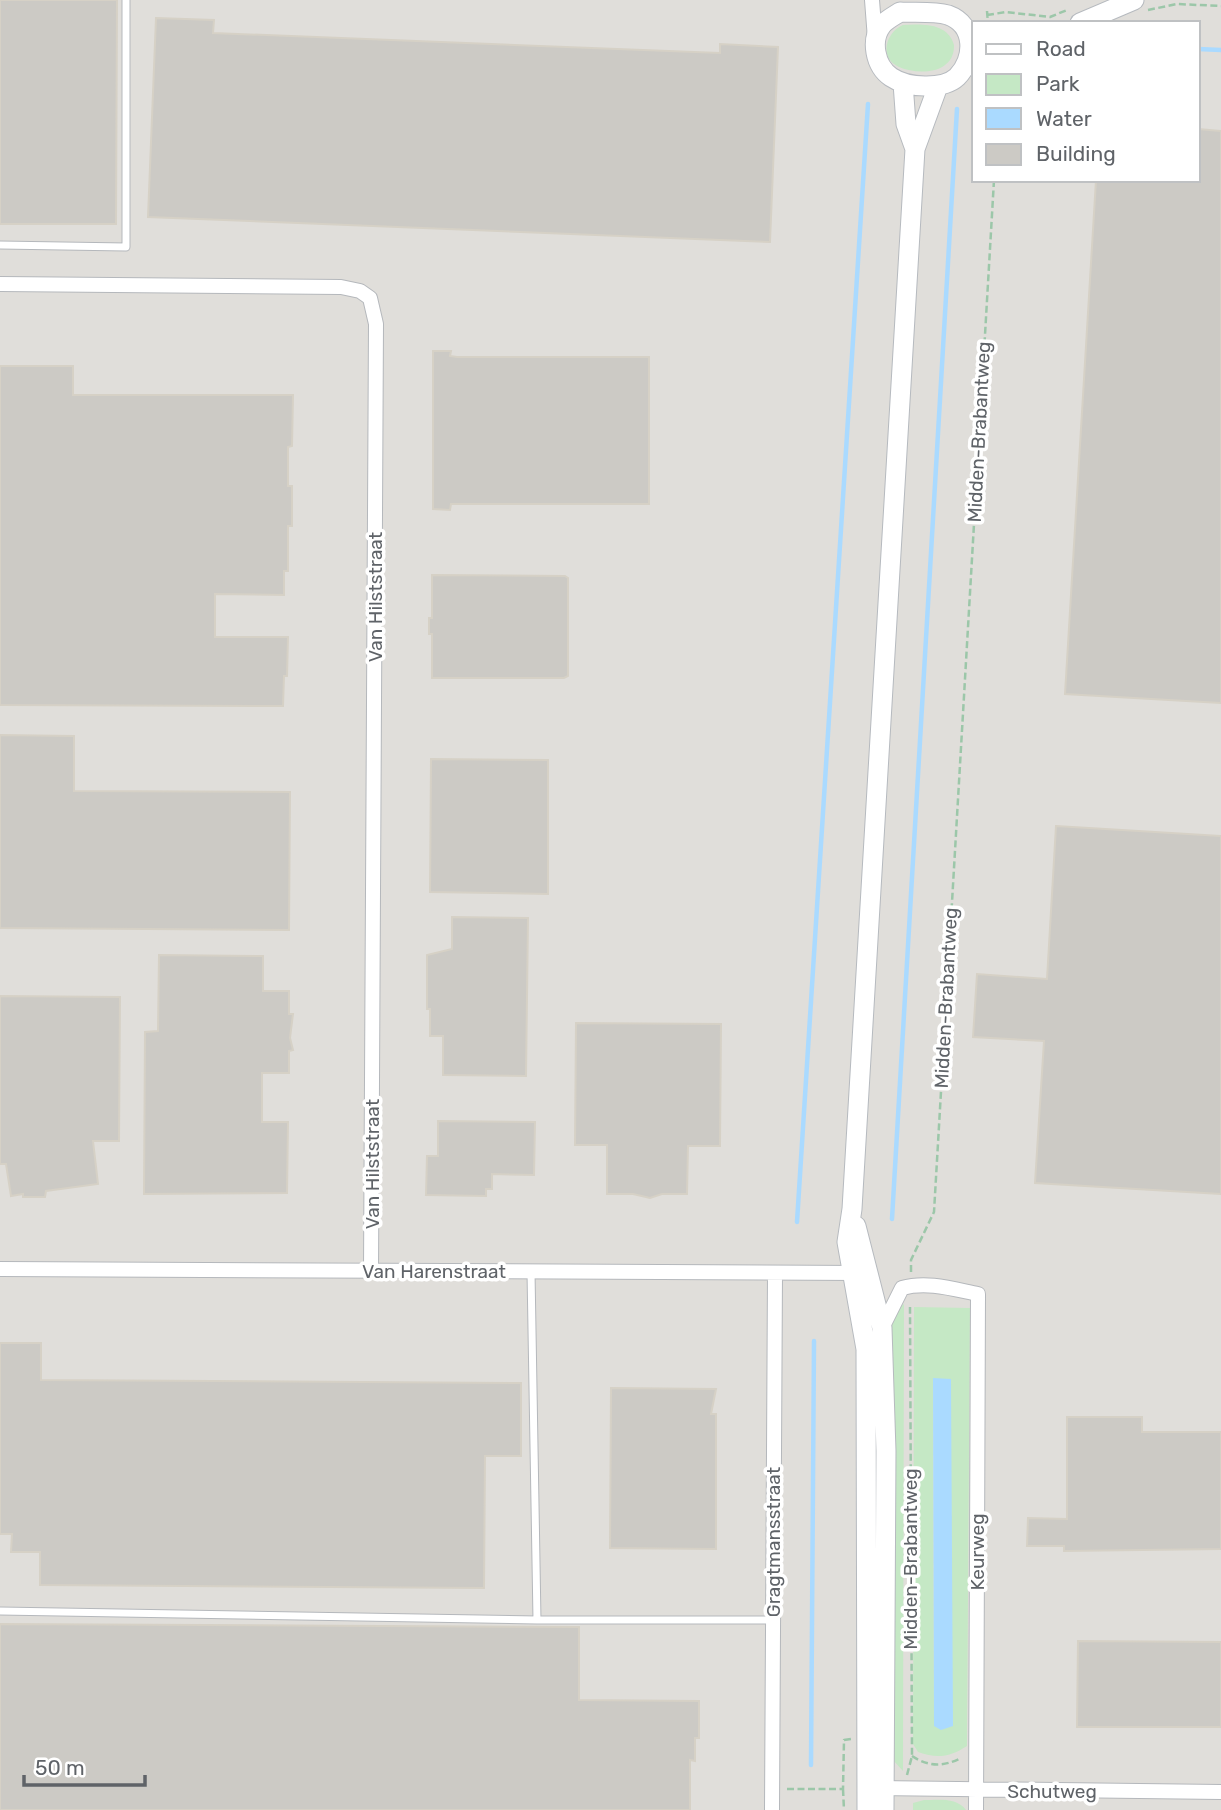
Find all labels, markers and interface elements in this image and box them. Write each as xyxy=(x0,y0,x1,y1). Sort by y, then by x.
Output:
legend xyxy=(972,21,1200,182)
text: Road xyxy=(1036,36,1086,61)
text: Park xyxy=(1036,71,1080,96)
text: Water xyxy=(1036,106,1092,131)
text: Building xyxy=(1036,141,1116,166)
street label: Midden-Brabantweg xyxy=(963,341,995,523)
street label: Van Hilststraat xyxy=(364,531,387,662)
street label: Midden-Brabantweg xyxy=(930,907,962,1089)
street label: Van Hilststraat xyxy=(361,1098,384,1229)
street label: Van Harenstraat xyxy=(362,1260,506,1283)
street label: Gragtmansstraat xyxy=(762,1466,785,1617)
street label: Midden-Brabantweg xyxy=(899,1468,922,1650)
street label: Keurweg xyxy=(966,1513,989,1591)
scale bar xyxy=(24,1744,145,1788)
text: 50 m xyxy=(35,1755,85,1780)
street label: Schutweg xyxy=(1007,1780,1097,1803)

